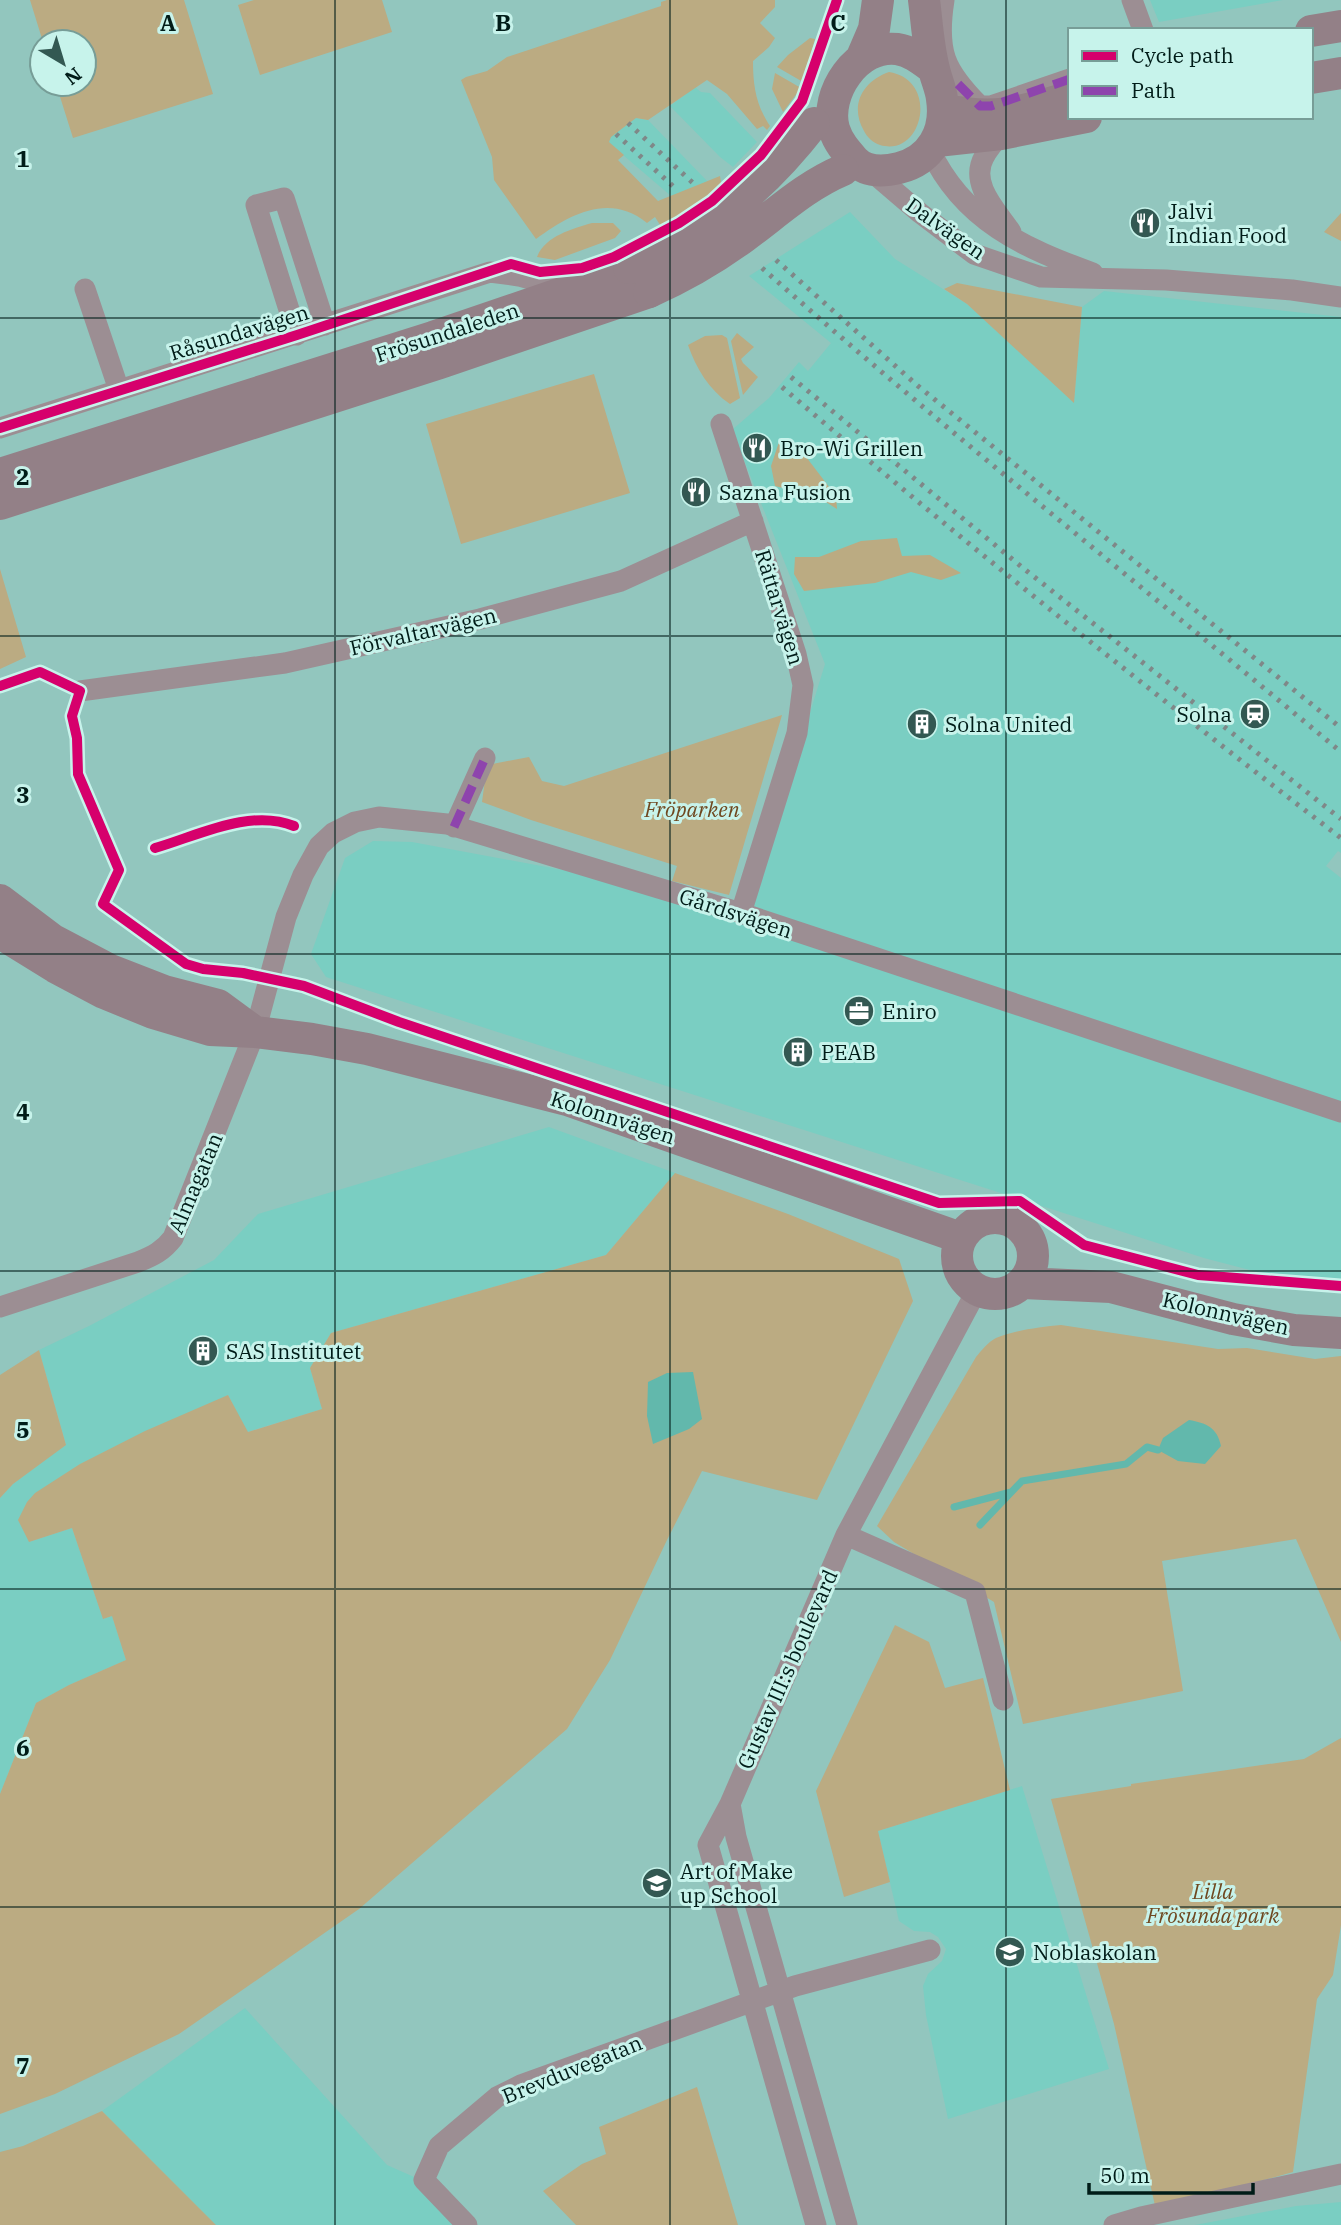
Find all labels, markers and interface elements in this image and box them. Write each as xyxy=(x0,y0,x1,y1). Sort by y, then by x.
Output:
text: A xyxy=(160,7,176,37)
text: B xyxy=(495,7,511,37)
text: C xyxy=(830,7,846,37)
north arrow xyxy=(28,28,98,98)
legend xyxy=(1068,28,1313,119)
text: Cycle path xyxy=(1131,41,1234,69)
text: N xyxy=(60,62,87,90)
text: Path xyxy=(1131,76,1176,104)
text: 1 xyxy=(16,143,30,173)
street label: Dalvägen xyxy=(901,190,991,266)
place label: Jalvi Indian Food xyxy=(1168,197,1287,249)
restaurant icon: Jalvi Indian Food xyxy=(1128,206,1162,240)
street label: Frösundaleden xyxy=(371,296,523,368)
street label: Råsundavägen xyxy=(166,297,312,367)
restaurant icon: Bro-Wi Grillen xyxy=(740,431,774,465)
place label: Bro-Wi Grillen xyxy=(780,434,923,462)
text: 2 xyxy=(16,461,30,491)
restaurant icon: Sazna Fusion xyxy=(679,475,713,509)
place label: Sazna Fusion xyxy=(719,478,851,506)
street label: Rättarvägen xyxy=(749,546,811,668)
street label: Förvaltarvägen xyxy=(347,600,499,662)
station icon: Solna xyxy=(1238,697,1272,731)
place label: Solna xyxy=(1177,700,1232,728)
building icon: Solna United xyxy=(905,707,939,741)
place label: Solna United xyxy=(945,710,1073,738)
text: 3 xyxy=(16,779,30,809)
park label: Fröparken xyxy=(643,795,740,823)
street label: Gårdsvägen xyxy=(676,882,796,944)
office icon: Eniro xyxy=(842,994,876,1028)
place label: Eniro xyxy=(882,997,937,1025)
building icon: PEAB xyxy=(781,1035,815,1069)
place label: PEAB xyxy=(821,1038,876,1066)
street label: Kolonnvägen xyxy=(547,1084,679,1150)
text: 4 xyxy=(16,1096,30,1126)
street label: Almagatan xyxy=(161,1128,229,1238)
street label: Kolonnvägen xyxy=(1160,1285,1292,1341)
building icon: SAS Institutet xyxy=(186,1334,220,1368)
place label: SAS Institutet xyxy=(226,1337,361,1365)
text: 5 xyxy=(16,1414,30,1444)
street label: Gustav III:s boulevard xyxy=(730,1565,844,1773)
text: 6 xyxy=(16,1732,30,1762)
place label: Art of Make up School xyxy=(680,1857,793,1909)
school or university icon: Art of Make up School xyxy=(640,1866,674,1900)
park label: Lilla Frösunda park xyxy=(1146,1877,1280,1929)
school or university icon: Noblaskolan xyxy=(993,1935,1027,1969)
place label: Noblaskolan xyxy=(1033,1938,1157,1966)
street label: Brevduvegatan xyxy=(498,2028,646,2110)
text: 7 xyxy=(16,2050,30,2080)
scale bar xyxy=(1089,2152,1254,2196)
text: 50 m xyxy=(1100,2161,1150,2189)

